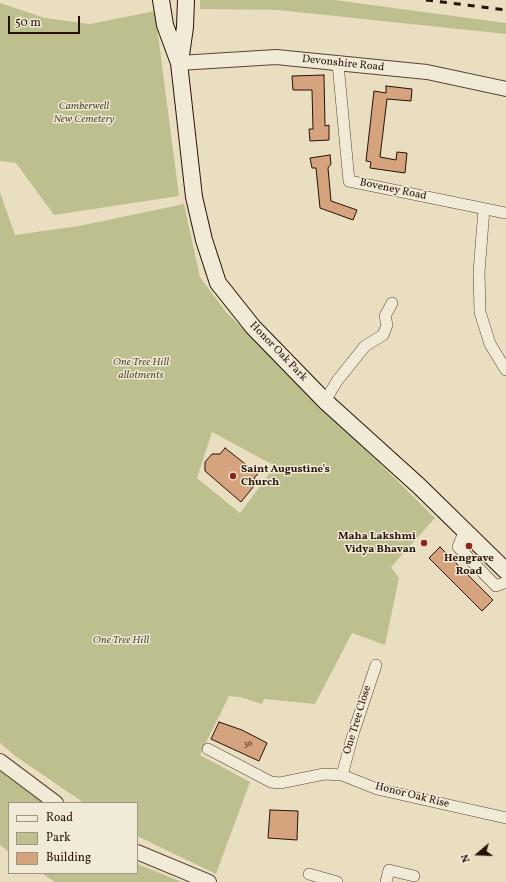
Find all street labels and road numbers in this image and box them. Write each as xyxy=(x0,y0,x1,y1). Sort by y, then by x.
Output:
street label: Devonshire Road xyxy=(301,53,385,75)
street label: Boveney Road xyxy=(358,176,428,204)
street label: Honor Oak Park xyxy=(246,320,310,384)
street label: One Tree Close xyxy=(341,684,375,756)
street label: Honor Oak Rise xyxy=(374,780,450,812)

